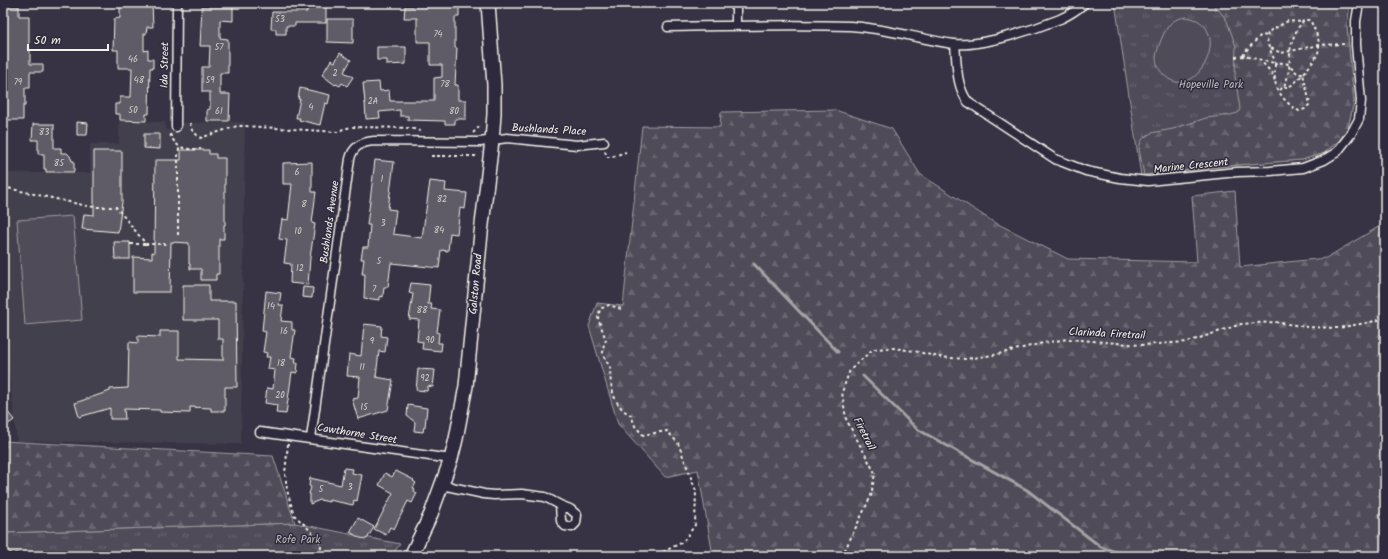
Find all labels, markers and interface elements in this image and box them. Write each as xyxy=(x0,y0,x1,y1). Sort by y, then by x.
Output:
house number: 53 xyxy=(275,12,285,27)
scale bar xyxy=(28,26,108,52)
house number: 74 xyxy=(433,27,443,42)
text: 50 m xyxy=(34,31,61,50)
house number: 57 xyxy=(215,40,224,55)
street label: Ida Street xyxy=(156,41,174,88)
house number: 46 xyxy=(128,52,138,67)
house number: 2 xyxy=(332,66,338,81)
house number: 48 xyxy=(134,73,145,88)
house number: 59 xyxy=(205,73,215,88)
house number: 79 xyxy=(14,75,23,90)
park label: Hopeville Park xyxy=(1179,76,1244,94)
house number: 78 xyxy=(440,77,450,92)
house number: 2A xyxy=(368,94,379,109)
house number: 4 xyxy=(309,100,314,115)
house number: 50 xyxy=(128,103,138,118)
house number: 61 xyxy=(215,104,223,119)
house number: 80 xyxy=(449,104,459,119)
street label: Bushlands Place xyxy=(511,119,587,141)
house number: 83 xyxy=(39,125,49,140)
street label: Marine Crescent xyxy=(1153,153,1230,179)
house number: 85 xyxy=(54,156,65,171)
house number: 6 xyxy=(294,165,300,180)
house number: 1 xyxy=(381,172,384,187)
street label: Bushlands Avenue xyxy=(315,179,345,265)
house number: 82 xyxy=(437,192,447,207)
house number: 8 xyxy=(301,197,307,212)
house number: 3 xyxy=(380,216,386,231)
house number: 84 xyxy=(434,223,444,238)
house number: 10 xyxy=(294,224,302,239)
street label: Galston Road xyxy=(464,252,488,315)
house number: 5 xyxy=(377,254,383,269)
house number: 12 xyxy=(296,261,304,276)
house number: 7 xyxy=(372,282,377,297)
house number: 14 xyxy=(267,299,275,314)
house number: 88 xyxy=(417,303,428,318)
street label: Clarinda Firetrail xyxy=(1068,323,1146,345)
house number: 16 xyxy=(280,324,288,339)
house number: 90 xyxy=(426,333,435,348)
house number: 9 xyxy=(370,334,375,349)
house number: 18 xyxy=(277,356,286,371)
house number: 11 xyxy=(359,360,365,375)
house number: 92 xyxy=(420,371,430,386)
house number: 20 xyxy=(275,388,285,403)
house number: 15 xyxy=(360,400,369,415)
street label: Firetrail xyxy=(848,414,880,454)
street label: Cawthorne Street xyxy=(316,419,399,449)
house number: 3 xyxy=(347,480,353,495)
house number: 5 xyxy=(319,482,325,497)
park label: Rofe Park xyxy=(276,531,321,549)

